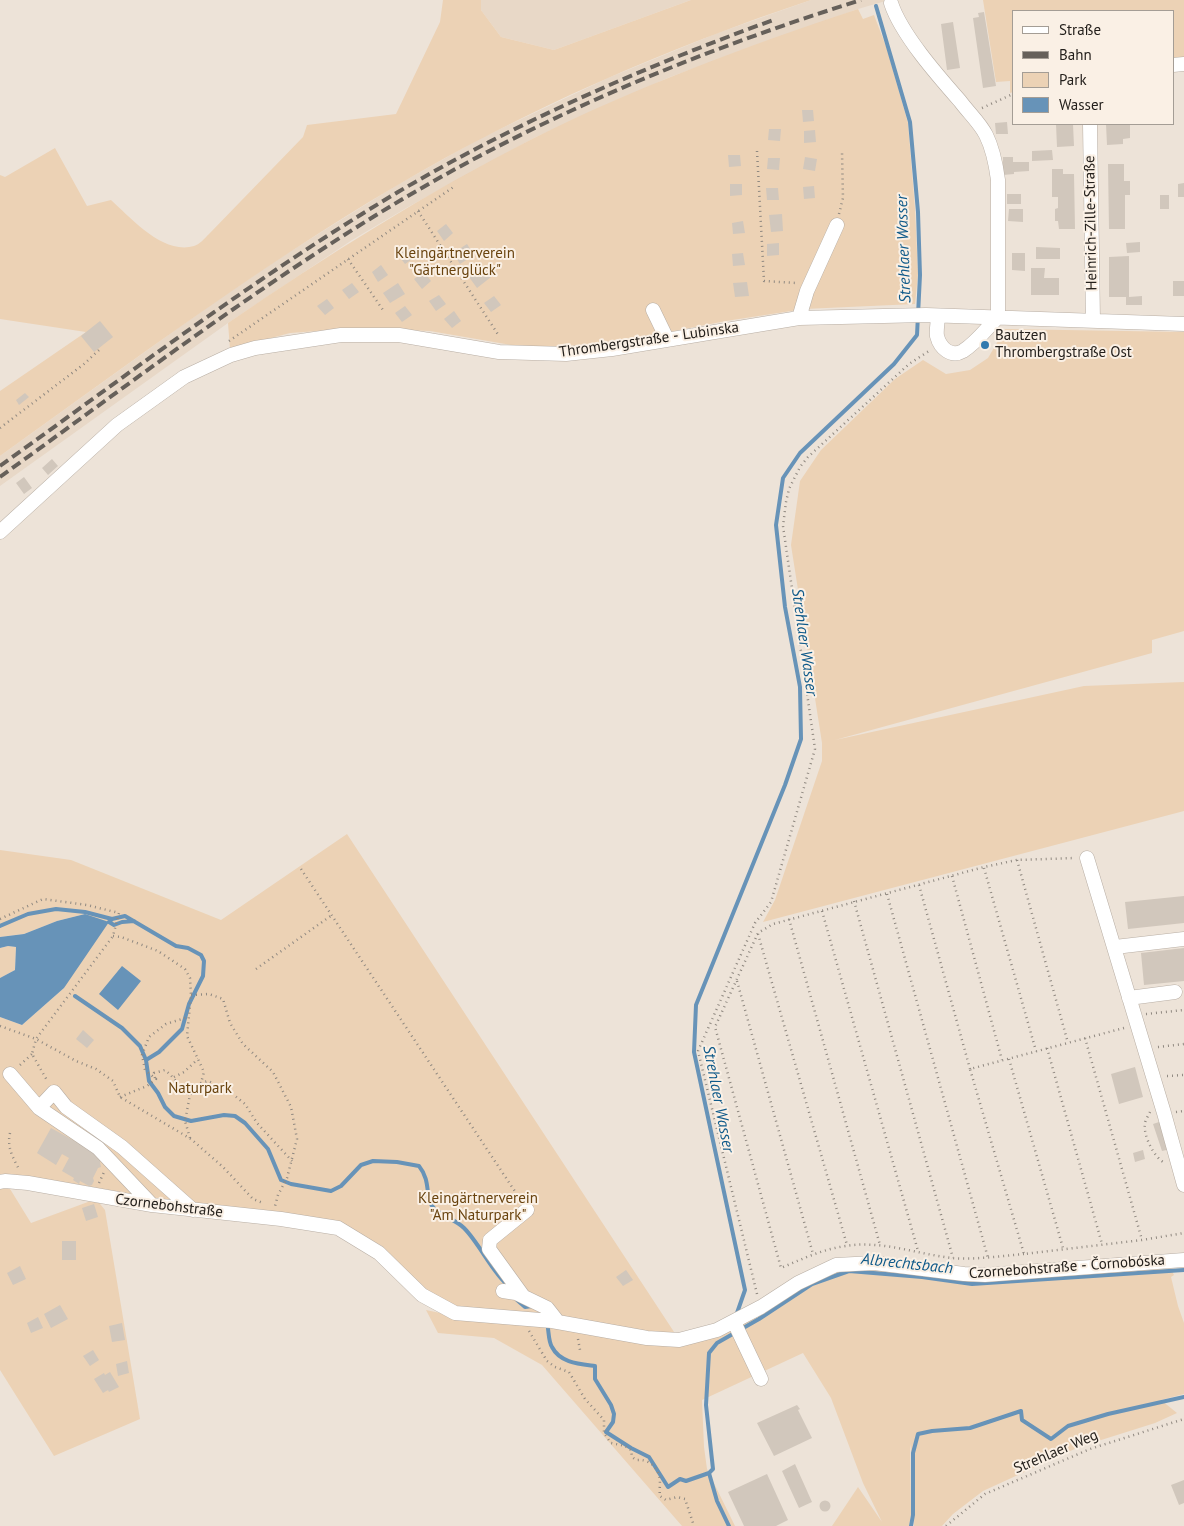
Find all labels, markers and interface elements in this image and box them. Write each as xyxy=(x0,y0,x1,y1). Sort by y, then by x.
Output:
legend xyxy=(1012,10,1174,125)
text: Straße xyxy=(1059,20,1101,39)
text: Bahn xyxy=(1059,45,1092,64)
text: Park xyxy=(1059,70,1087,89)
text: Wasser xyxy=(1059,95,1104,114)
street label: Heinrich-Zille-Straße xyxy=(1081,155,1101,291)
water label: Strehlaer Wasser xyxy=(893,194,915,304)
park label: Kleingärtnerverein "Gärtnerglück" xyxy=(395,245,515,280)
street label: Thrombergstraße - Lubinska xyxy=(558,318,740,362)
place label: Bautzen Thrombergstraße Ost xyxy=(995,327,1132,362)
marker: Bautzen Thrombergstraße Ost xyxy=(979,339,991,351)
water label: Strehlaer Wasser xyxy=(787,587,821,697)
water label: Strehlaer Wasser xyxy=(698,1044,738,1154)
park label: Naturpark xyxy=(168,1080,232,1098)
street label: Czornebohstraße xyxy=(114,1190,224,1222)
park label: Kleingärtnerverein "Am Naturpark" xyxy=(418,1190,538,1225)
water label: Albrechtsbach xyxy=(860,1250,954,1278)
street label: Czornebohstraße - Čornobóska xyxy=(968,1251,1166,1283)
street label: Strehlaer Weg xyxy=(1011,1426,1101,1478)

